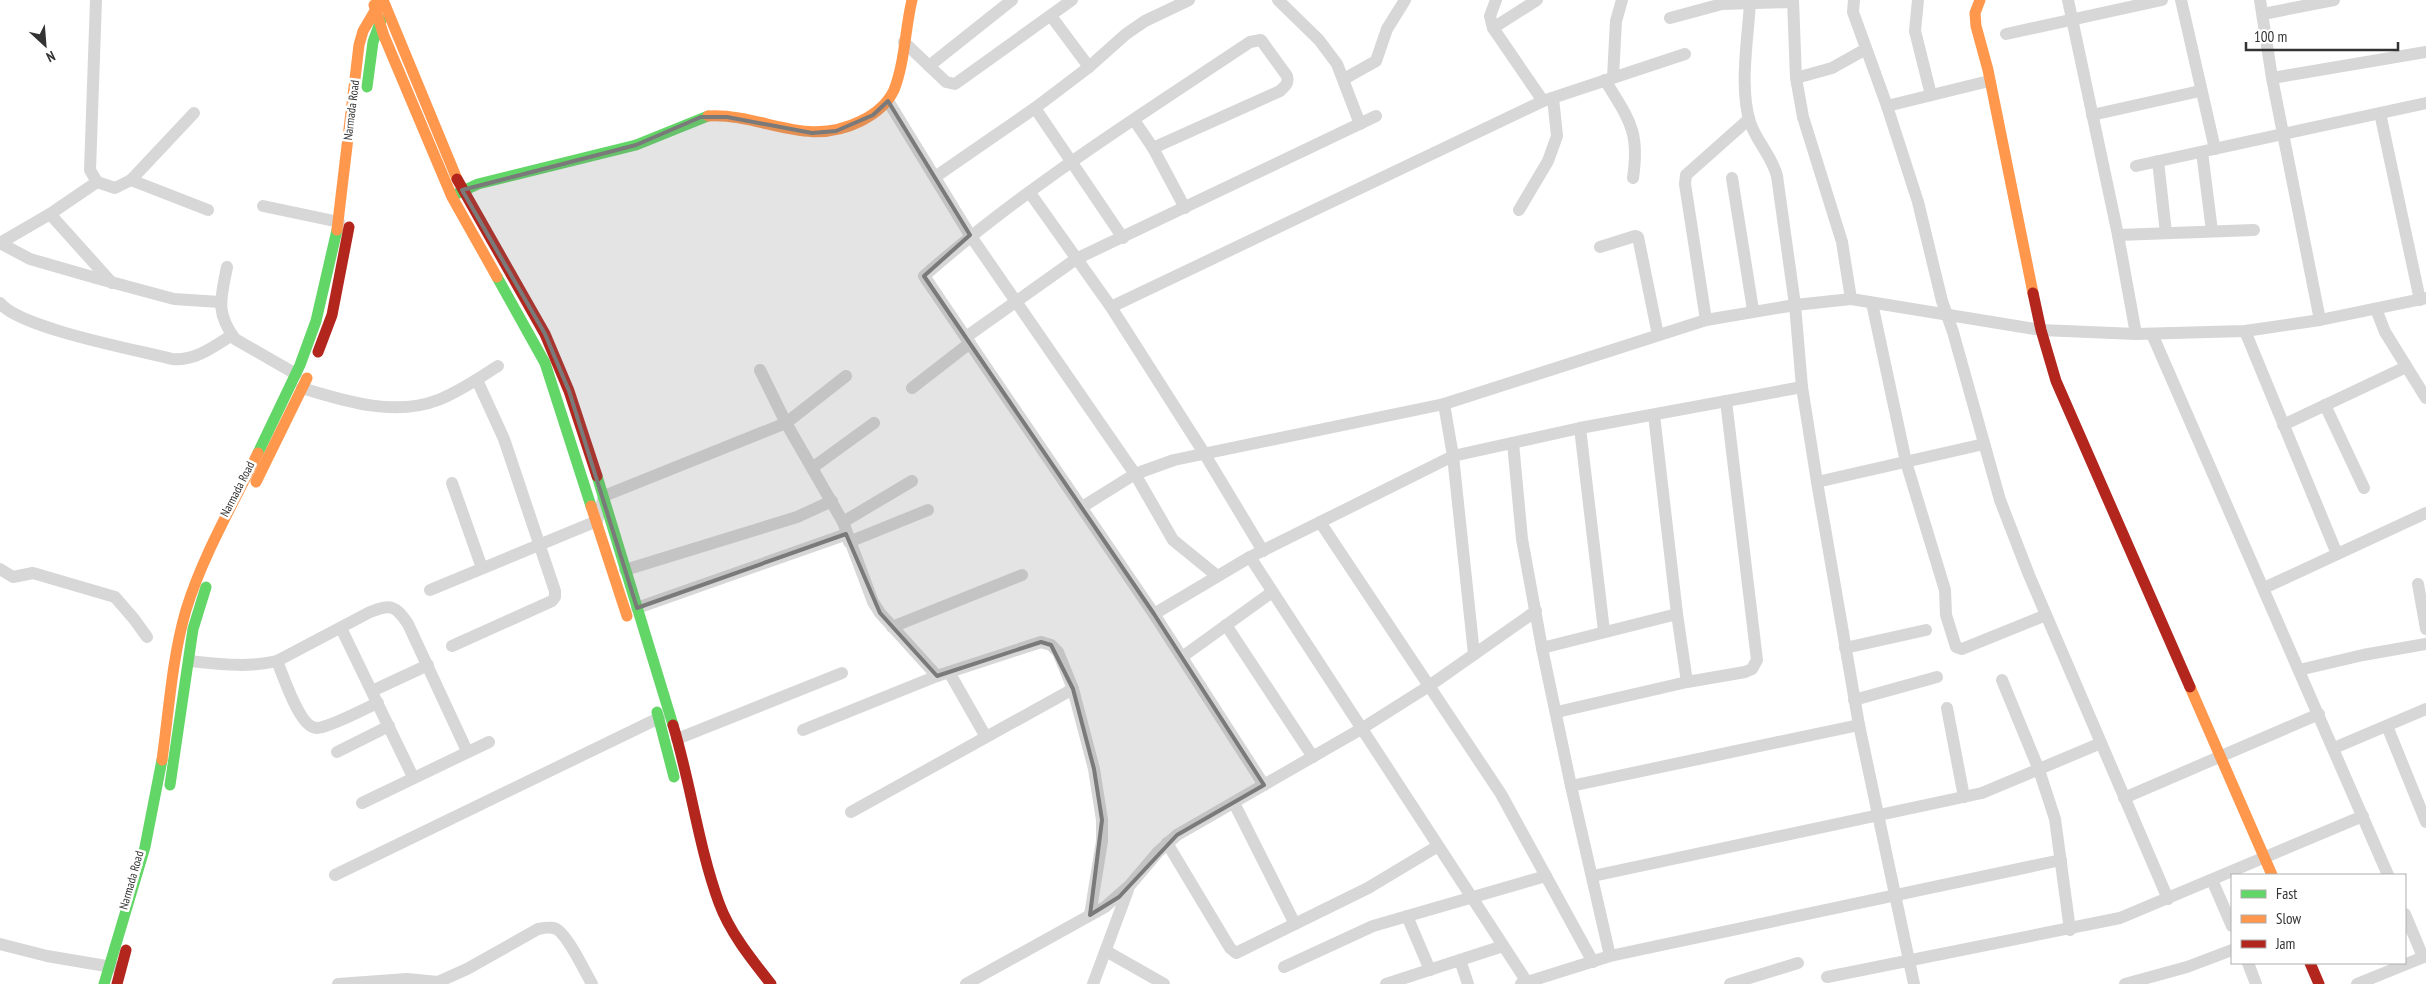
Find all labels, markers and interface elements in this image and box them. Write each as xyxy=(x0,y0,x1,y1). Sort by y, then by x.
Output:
north arrow xyxy=(20,20,70,70)
scale bar xyxy=(2246,20,2398,52)
text: 100 m xyxy=(2254,27,2287,46)
text: N xyxy=(43,47,58,66)
street label: Narmada Road xyxy=(340,79,362,141)
street label: Narmada Road xyxy=(217,459,257,519)
street label: Narmada Road xyxy=(115,849,147,911)
legend xyxy=(2231,874,2406,964)
text: Fast xyxy=(2276,884,2297,903)
text: Slow xyxy=(2276,909,2301,928)
text: Jam xyxy=(2275,934,2295,953)

